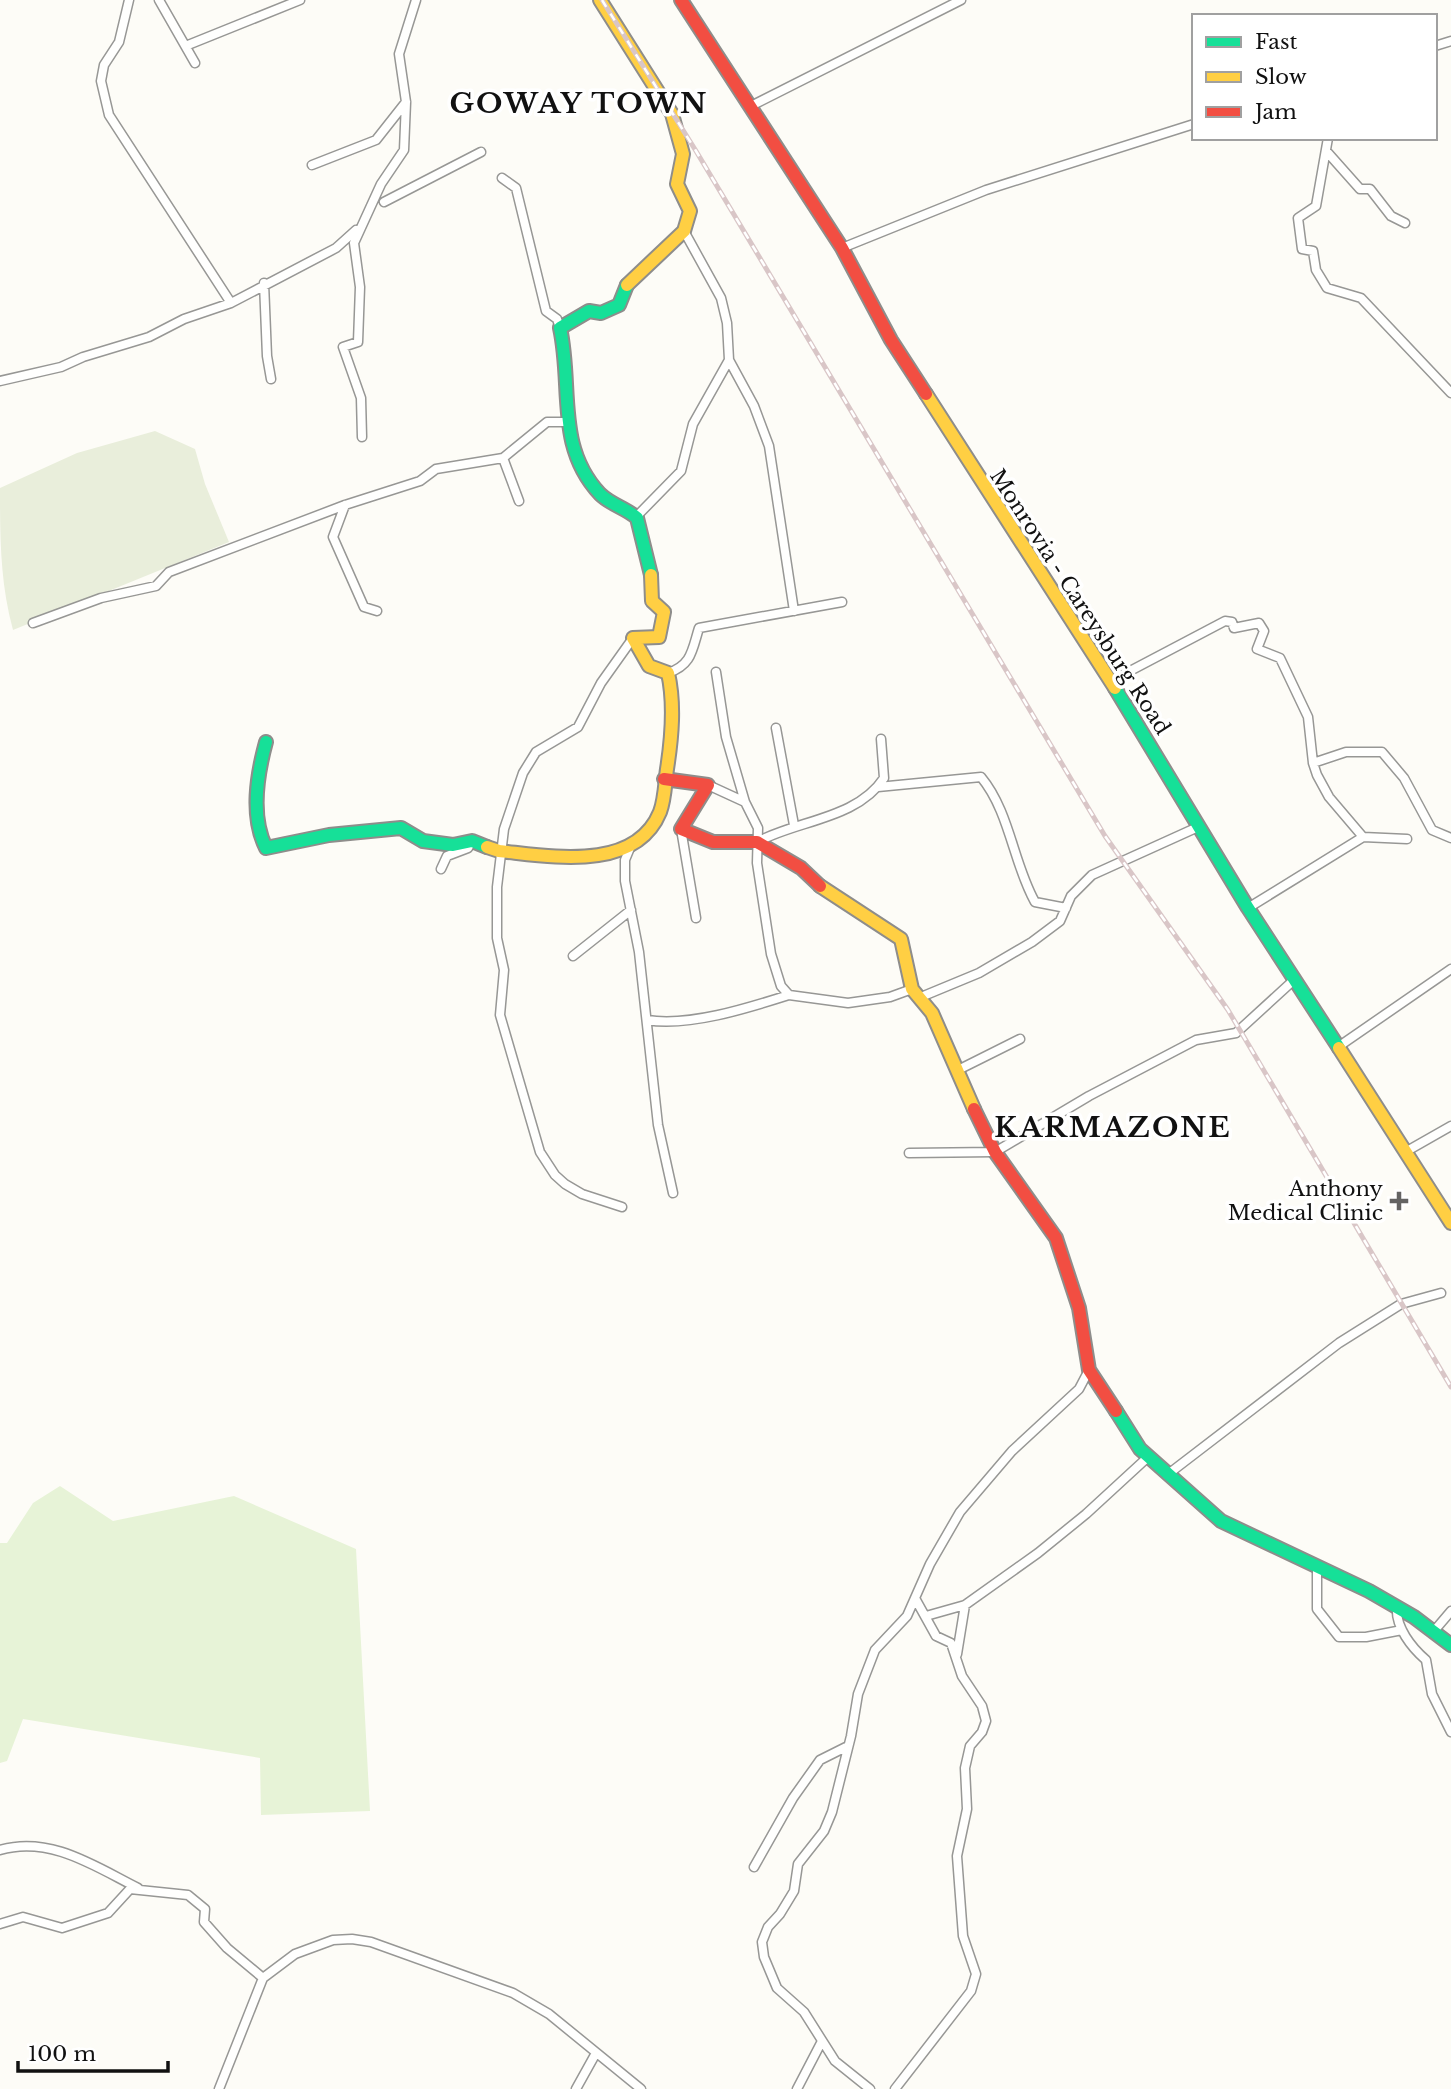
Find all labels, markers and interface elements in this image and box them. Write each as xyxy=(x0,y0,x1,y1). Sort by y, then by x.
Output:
legend xyxy=(1192,14,1437,140)
text: Fast xyxy=(1255,29,1297,55)
text: Slow xyxy=(1255,64,1307,90)
district label: GOWAY TOWN xyxy=(450,86,708,121)
text: Jam xyxy=(1252,99,1297,125)
street label: Monrovia - Careysburg Road xyxy=(984,464,1176,740)
district label: KARMAZONE xyxy=(994,1110,1232,1145)
place label: Anthony Medical Clinic xyxy=(1228,1176,1384,1226)
marker: Anthony Medical Clinic xyxy=(1389,1191,1409,1211)
scale bar xyxy=(18,2030,168,2074)
text: 100 m xyxy=(28,2041,96,2067)

